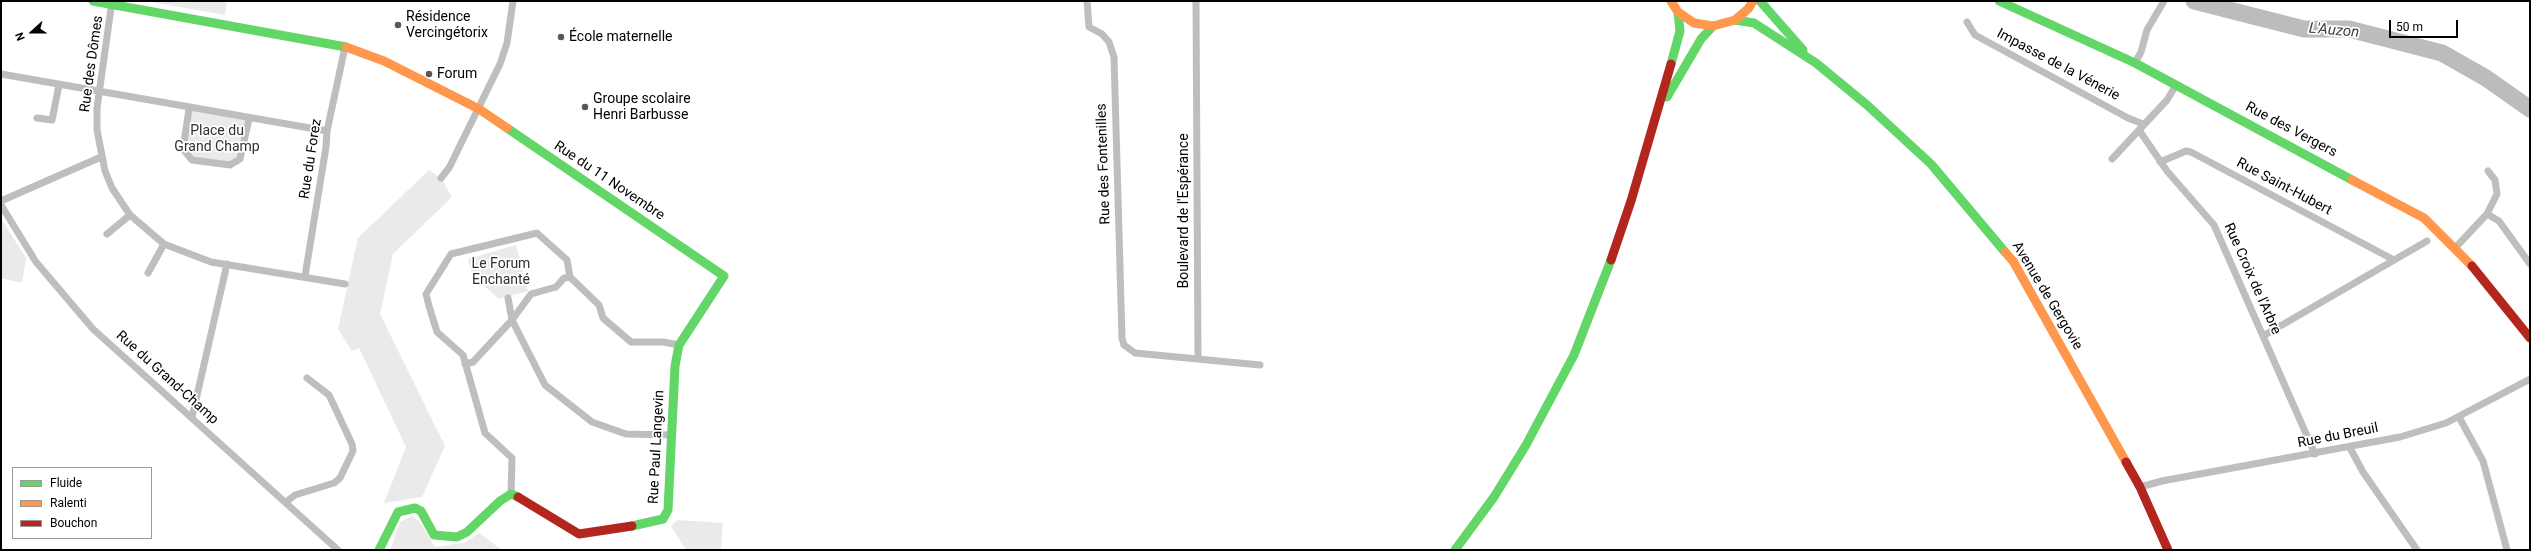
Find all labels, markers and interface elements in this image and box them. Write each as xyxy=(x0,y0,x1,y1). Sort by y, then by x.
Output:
place label: Résidence Vercingétorix xyxy=(406,9,488,42)
north arrow xyxy=(12,12,52,52)
scale bar xyxy=(2391,12,2460,38)
street label: Rue des Dômes xyxy=(77,15,107,113)
marker: Résidence Vercingétorix xyxy=(393,20,403,30)
water label: L'Auzon xyxy=(2308,20,2360,42)
text: 50 m xyxy=(2396,20,2423,34)
street label: Impasse de la Vénerie xyxy=(1994,25,2122,105)
place label: École maternelle xyxy=(569,29,672,45)
text: N xyxy=(13,31,28,42)
marker: École maternelle xyxy=(556,32,566,42)
place label: Forum xyxy=(437,66,477,82)
marker: Forum xyxy=(424,69,434,79)
place label: Groupe scolaire Henri Barbusse xyxy=(593,91,691,124)
street label: Rue des Vergers xyxy=(2242,99,2340,161)
marker: Groupe scolaire Henri Barbusse xyxy=(580,102,590,112)
street label: Rue des Fontenilles xyxy=(1093,103,1115,225)
street label: Rue du Forez xyxy=(296,118,326,200)
park label: Place du Grand Champ xyxy=(174,123,260,156)
street label: Boulevard de l'Espérance xyxy=(1176,133,1192,289)
street label: Rue du 11 Novembre xyxy=(551,138,667,224)
street label: Rue Saint-Hubert xyxy=(2234,155,2334,219)
street label: Rue Croix de l'Arbre xyxy=(2220,221,2284,337)
street label: Avenue de Gergovie xyxy=(2008,239,2086,353)
park label: Le Forum Enchanté xyxy=(472,256,530,288)
street label: Rue du Grand-Champ xyxy=(112,328,222,428)
street label: Rue Paul Langevin xyxy=(646,390,668,504)
street label: Rue du Breuil xyxy=(2296,420,2380,452)
legend xyxy=(12,467,152,539)
text: Fluide xyxy=(50,476,82,490)
text: Ralenti xyxy=(50,496,87,510)
text: Bouchon xyxy=(50,516,97,530)

